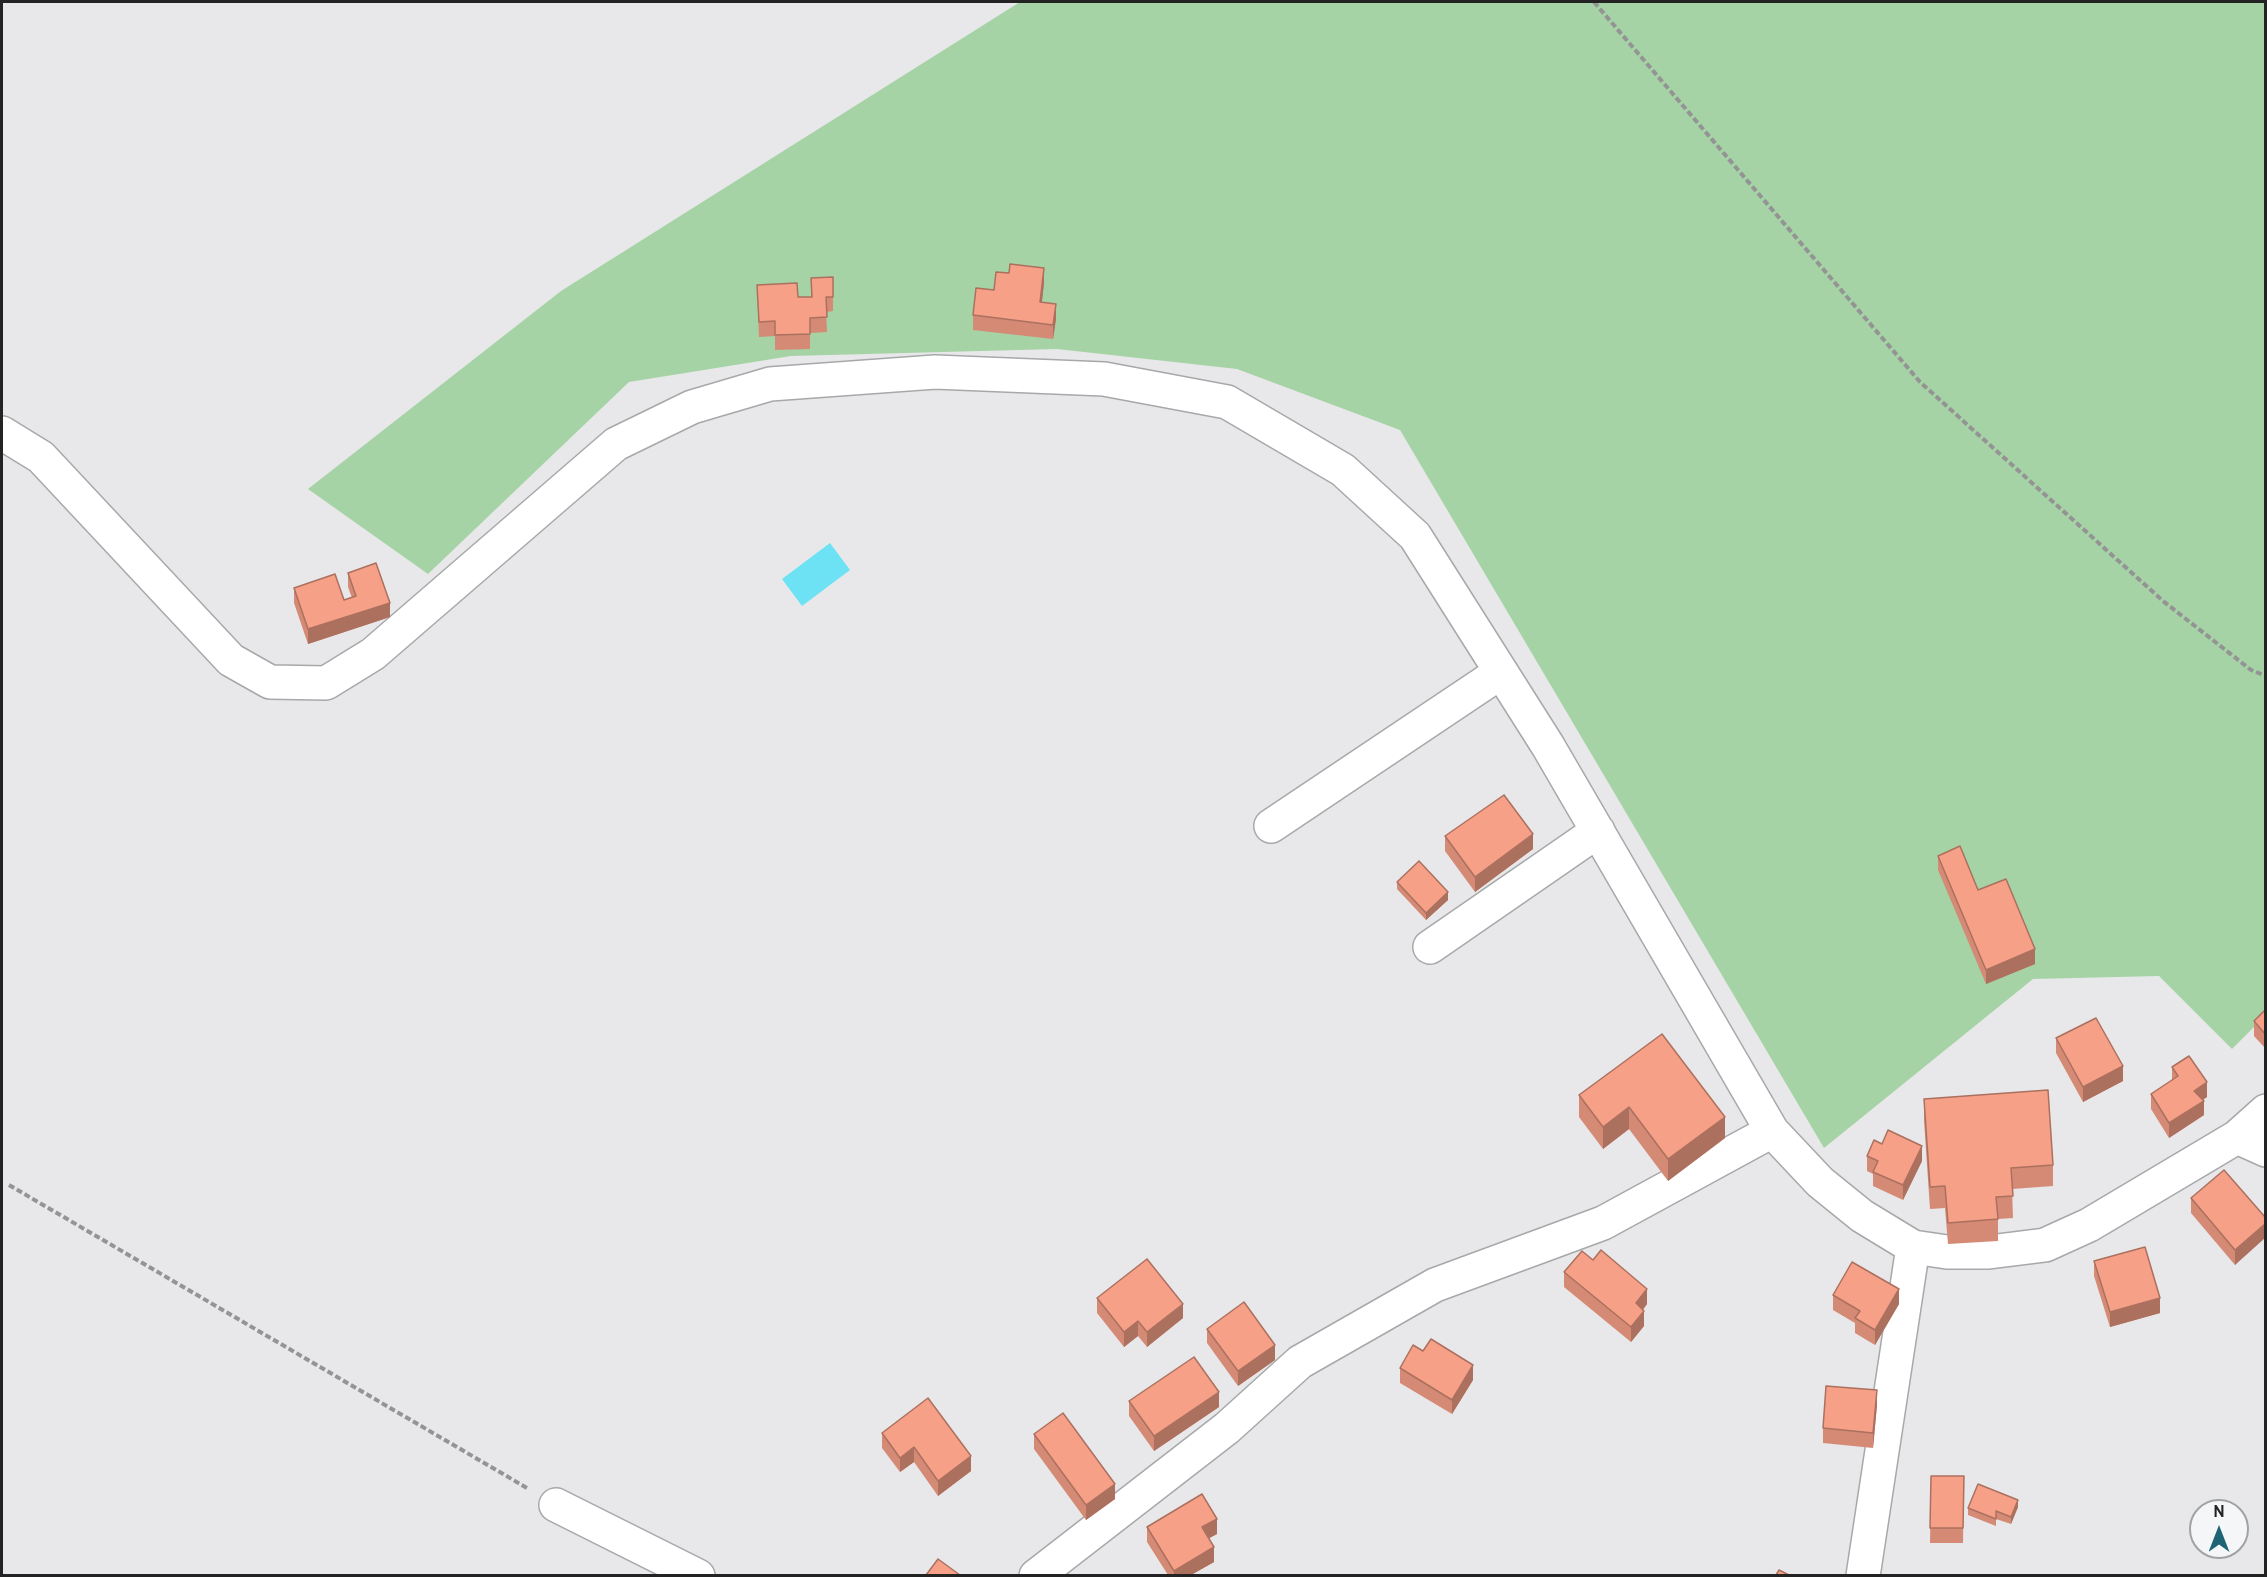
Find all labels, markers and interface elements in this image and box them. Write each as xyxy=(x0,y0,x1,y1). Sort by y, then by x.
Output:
north arrow xyxy=(2189,1499,2249,1559)
text: N xyxy=(2213,1503,2225,1523)

